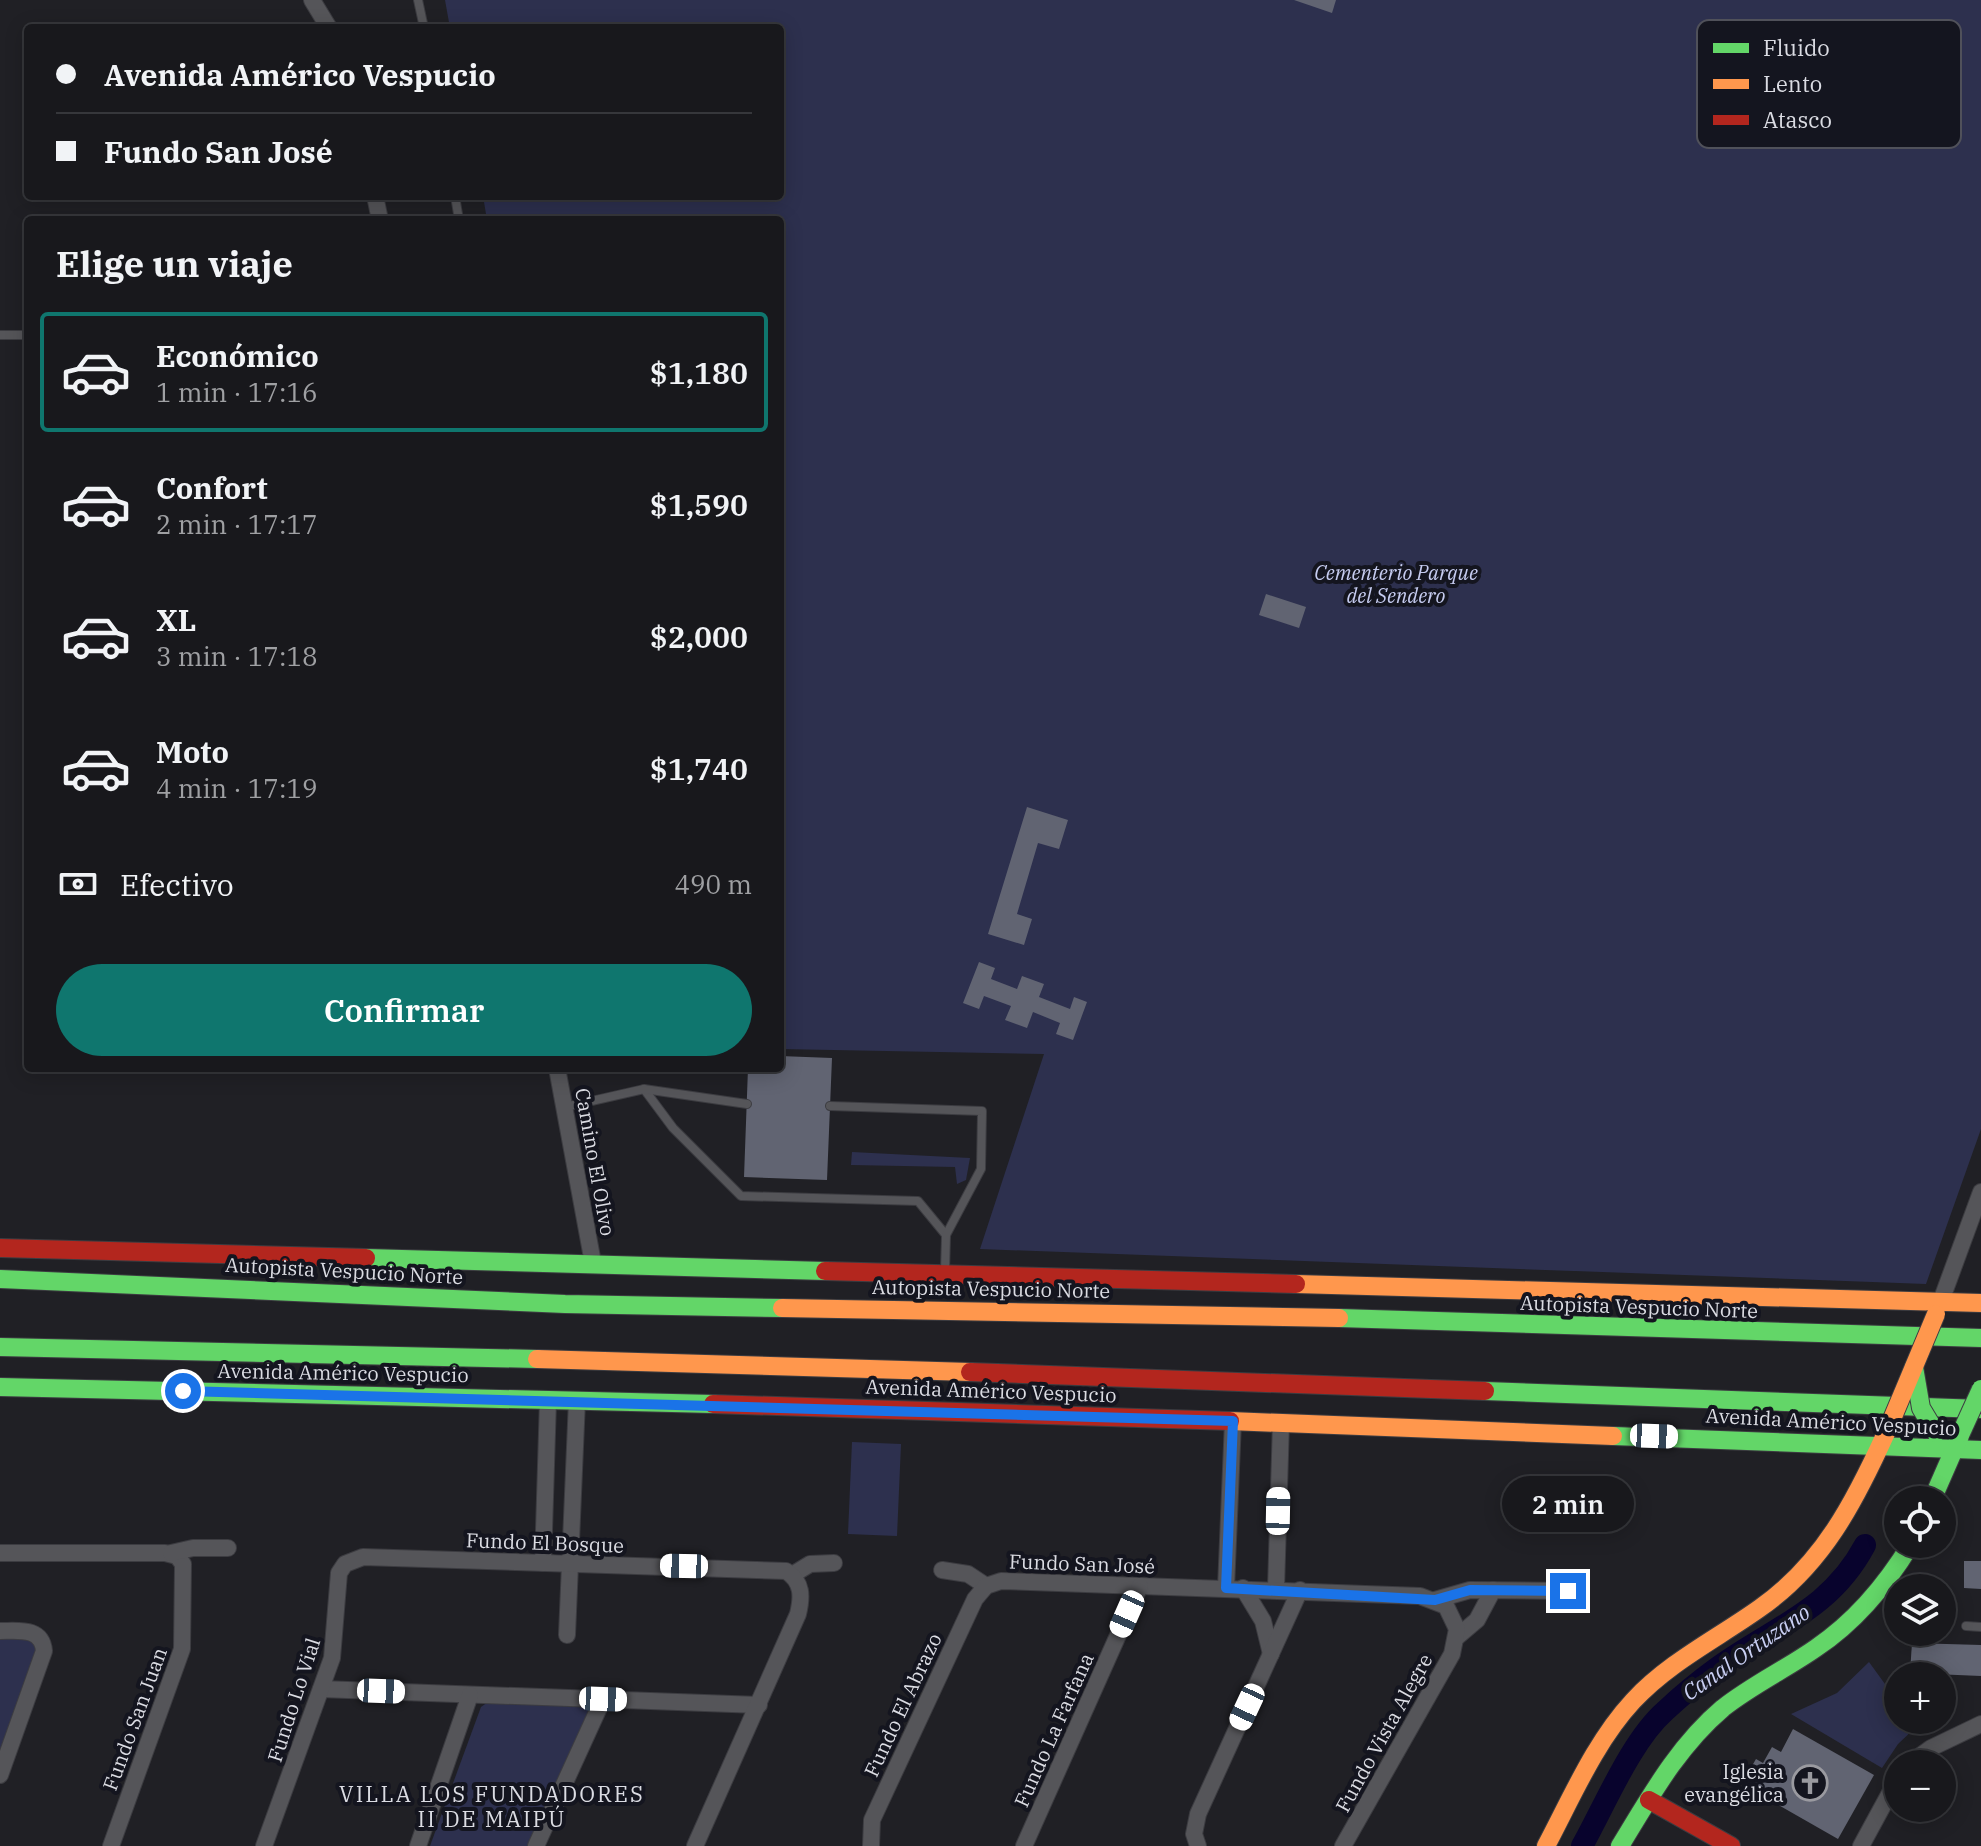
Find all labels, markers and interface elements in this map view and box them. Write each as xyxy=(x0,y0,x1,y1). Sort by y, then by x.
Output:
legend xyxy=(1697,20,1961,148)
text: Fluido xyxy=(1763,33,1830,62)
text: Avenida Américo Vespucio xyxy=(104,55,496,94)
text: Lento xyxy=(1763,69,1822,98)
text: Atasco xyxy=(1763,105,1832,134)
text: Fundo San José xyxy=(104,132,333,171)
text: Elige un viaje xyxy=(56,240,293,287)
icon: car xyxy=(60,336,132,408)
text: Económico xyxy=(156,336,319,375)
text: $1,180 xyxy=(650,353,748,392)
text: 1 min · 17:16 xyxy=(156,375,318,409)
icon: car xyxy=(60,468,132,540)
text: Confort xyxy=(156,468,268,507)
text: $1,590 xyxy=(650,485,748,524)
text: 2 min · 17:17 xyxy=(156,507,318,541)
park label: Cementerio Parque del Sendero xyxy=(1314,559,1478,609)
icon: car xyxy=(60,600,132,672)
text: XL xyxy=(156,600,196,639)
text: $2,000 xyxy=(650,617,748,656)
text: 3 min · 17:18 xyxy=(156,639,318,673)
icon: car xyxy=(60,732,132,804)
text: Moto xyxy=(156,732,229,771)
text: $1,740 xyxy=(650,749,748,788)
text: 4 min · 17:19 xyxy=(156,771,318,805)
icon: cash xyxy=(56,862,100,906)
text: Efectivo xyxy=(120,865,234,904)
text: 490 m xyxy=(674,867,752,901)
button: Confirmar xyxy=(56,964,752,1056)
street label: Camino El Olivo xyxy=(569,1086,622,1238)
street label: Autopista Vespucio Norte xyxy=(224,1251,464,1290)
street label: Autopista Vespucio Norte xyxy=(872,1273,1110,1304)
street label: Autopista Vespucio Norte xyxy=(1519,1289,1759,1324)
street label: Avenida Américo Vespucio xyxy=(217,1357,469,1388)
route start xyxy=(165,1373,201,1409)
street label: Avenida Américo Vespucio xyxy=(865,1373,1117,1408)
street label: Avenida Américo Vespucio xyxy=(1705,1401,1957,1442)
car xyxy=(1630,1423,1678,1449)
callout: 2 min xyxy=(1502,1475,1634,1531)
map controls xyxy=(1884,1486,1956,1822)
button: locate xyxy=(1884,1486,1956,1558)
car xyxy=(1266,1487,1290,1535)
text: 2 min xyxy=(1532,1487,1604,1521)
street label: Fundo El Bosque xyxy=(465,1526,625,1559)
street label: Fundo San José xyxy=(1009,1547,1155,1580)
car xyxy=(660,1554,708,1578)
route end xyxy=(1550,1573,1586,1609)
button: layers xyxy=(1884,1574,1956,1646)
car xyxy=(1106,1587,1148,1641)
water label: Canal Ortuzano xyxy=(1676,1597,1815,1706)
street label: Fundo El Abrazo xyxy=(857,1629,948,1781)
street label: Fundo Lo Vial xyxy=(261,1634,326,1765)
street label: Fundo San Juan xyxy=(96,1643,173,1794)
street label: Fundo La Farfana xyxy=(1007,1648,1100,1811)
street label: Fundo Vista Alegre xyxy=(1329,1649,1438,1817)
button: + xyxy=(1884,1662,1956,1734)
car xyxy=(357,1678,405,1704)
car xyxy=(1226,1680,1268,1734)
car xyxy=(579,1686,627,1712)
button: − xyxy=(1884,1750,1956,1822)
place label: Iglesia evangélica xyxy=(1684,1758,1784,1808)
church icon: Iglesia evangélica xyxy=(1791,1764,1829,1802)
district label: VILLA LOS FUNDADORES II DE MAIPÚ xyxy=(339,1779,645,1833)

